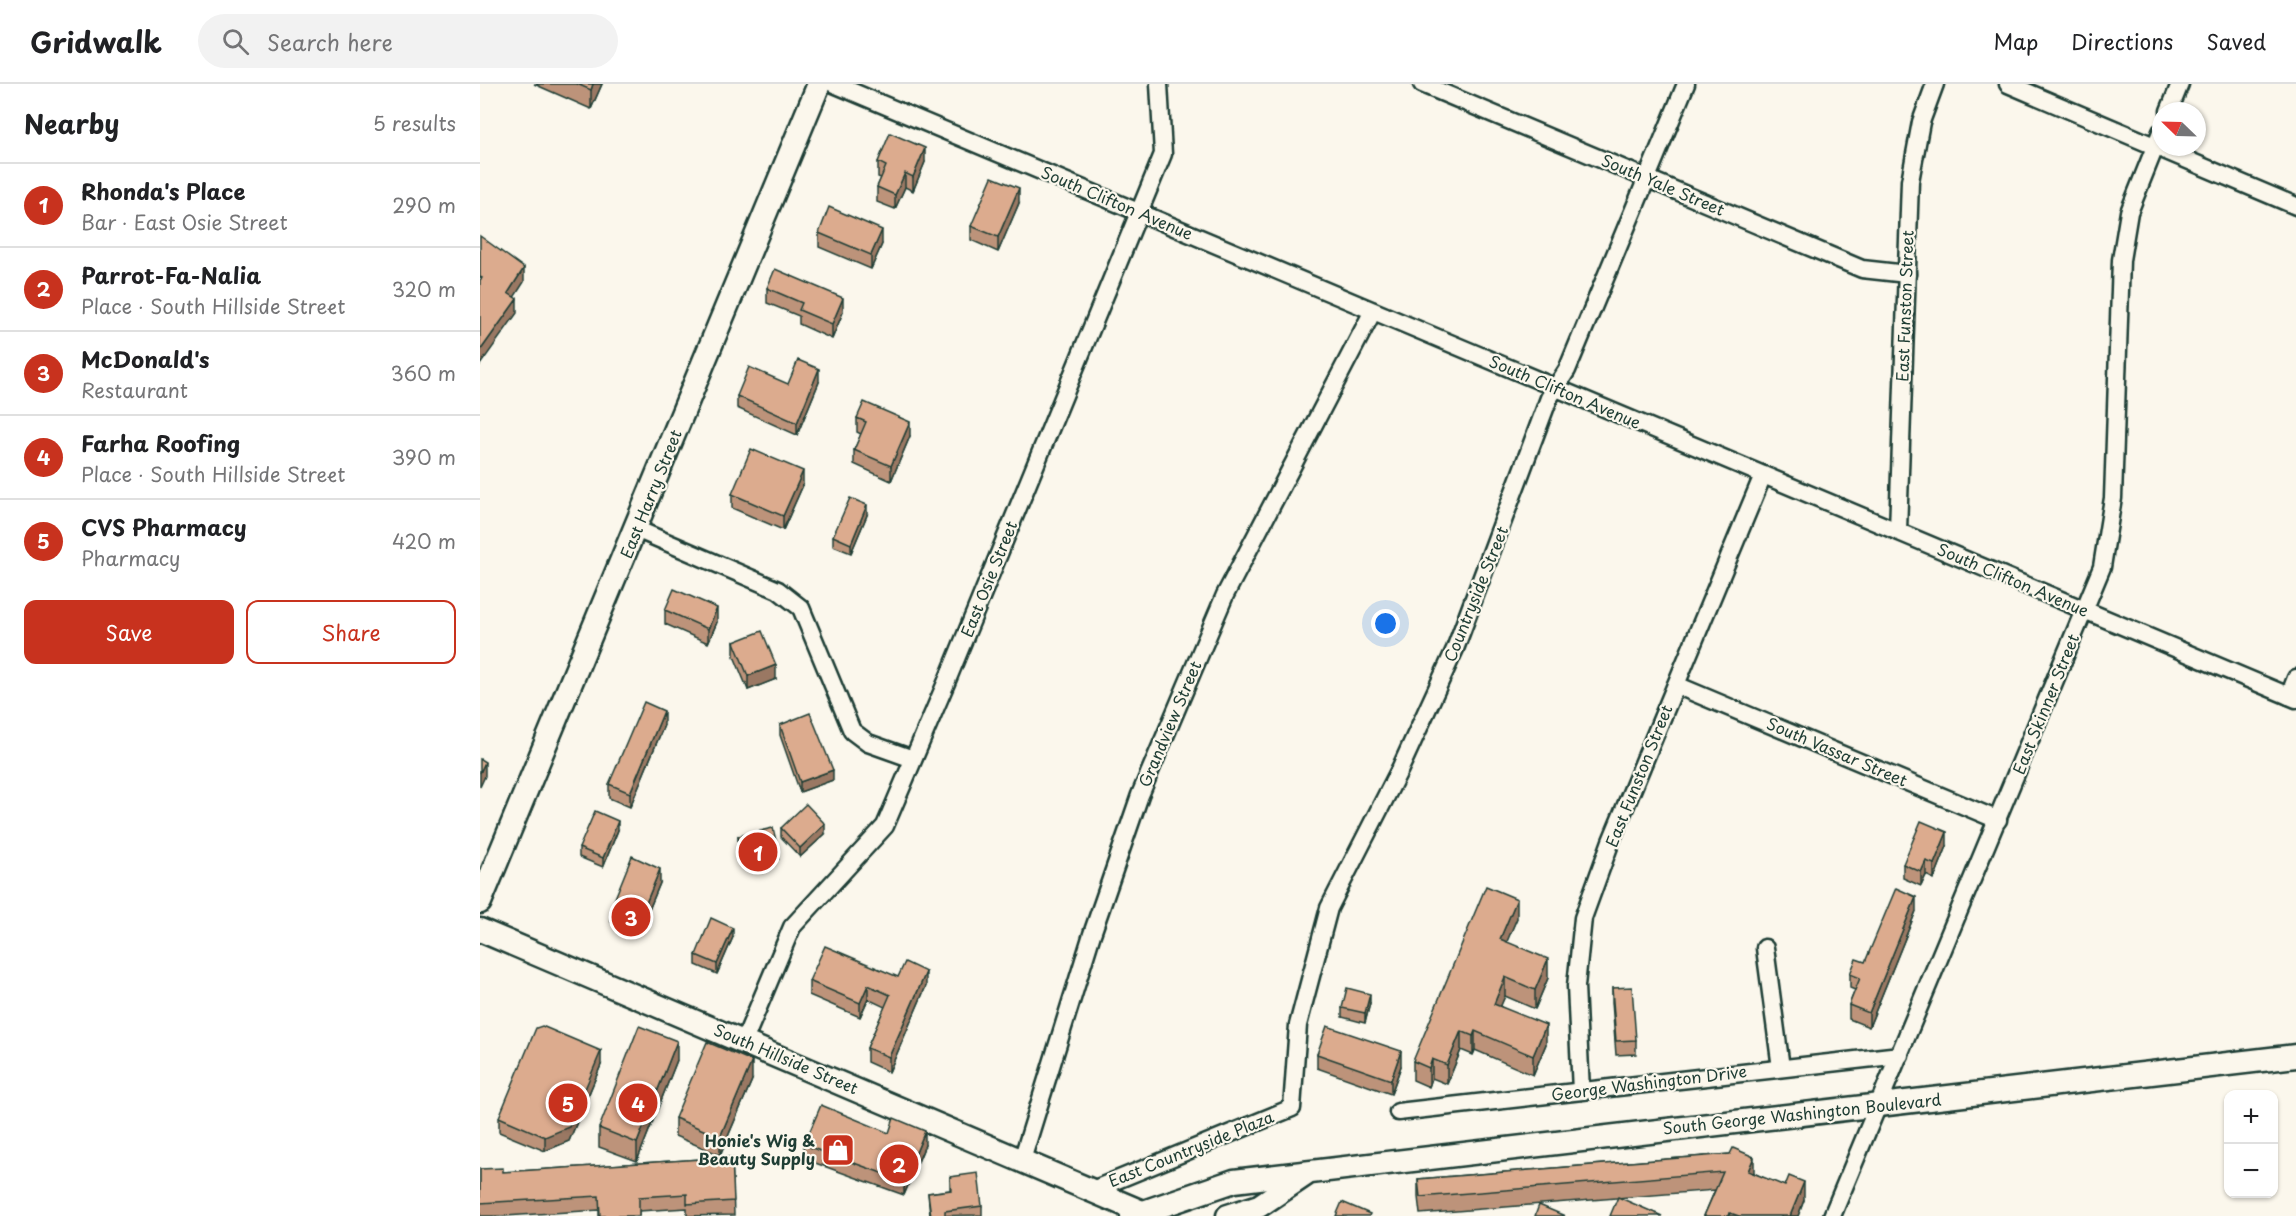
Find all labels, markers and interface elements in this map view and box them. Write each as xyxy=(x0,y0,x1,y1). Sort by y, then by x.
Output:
search box xyxy=(198,14,618,68)
text: Gridwalk xyxy=(30,20,162,63)
icon: search xyxy=(219,25,252,58)
text: Search here xyxy=(267,25,393,58)
text: Map xyxy=(1993,25,2038,57)
text: Directions xyxy=(2071,25,2173,57)
text: Saved xyxy=(2206,25,2266,57)
north arrow xyxy=(2152,102,2206,156)
text: Nearby xyxy=(24,104,119,143)
text: 5 results xyxy=(373,108,456,138)
street label: South Yale Street xyxy=(1598,147,1729,221)
street label: South Clifton Avenue xyxy=(1038,159,1197,245)
text: Rhonda's Place xyxy=(81,174,245,207)
text: 1 xyxy=(39,190,48,220)
text: 290 m xyxy=(392,190,456,220)
text: Bar · East Osie Street xyxy=(81,207,288,237)
street label: East Funston Street xyxy=(1889,230,1919,382)
text: Parrot-Fa-Nalia xyxy=(81,258,261,291)
text: 2 xyxy=(36,274,51,304)
text: 320 m xyxy=(392,274,456,304)
text: Place · South Hillside Street xyxy=(81,291,345,321)
text: McDonald's xyxy=(81,342,210,375)
street label: South Clifton Avenue xyxy=(1486,348,1645,434)
text: 3 xyxy=(37,358,50,388)
text: 360 m xyxy=(390,358,456,388)
text: Restaurant xyxy=(81,375,188,405)
street label: East Harry Street xyxy=(613,425,687,562)
text: Farha Roofing xyxy=(81,426,240,459)
text: 4 xyxy=(37,442,50,472)
text: 390 m xyxy=(392,442,456,472)
text: Place · South Hillside Street xyxy=(81,459,345,489)
text: CVS Pharmacy xyxy=(81,510,247,543)
street label: East Osie Street xyxy=(954,516,1023,640)
street label: Countryside Street xyxy=(1437,522,1513,665)
text: 5 xyxy=(37,526,50,556)
text: 420 m xyxy=(392,526,456,556)
street label: South Clifton Avenue xyxy=(1934,536,2093,622)
text: Pharmacy xyxy=(81,543,181,573)
button: Save xyxy=(24,600,234,664)
button: Share xyxy=(246,600,456,664)
your location xyxy=(1371,609,1400,638)
street label: East Skinner Street xyxy=(2006,629,2084,778)
street label: Grandview Street xyxy=(1132,656,1207,790)
street label: East Funston Street xyxy=(1599,701,1678,850)
street label: South Vassar Street xyxy=(1763,711,1912,792)
pin: 1 xyxy=(738,830,778,874)
pin: 3 xyxy=(612,894,650,940)
street label: South Hillside Street xyxy=(710,1017,863,1100)
street label: George Washington Drive xyxy=(1550,1058,1748,1106)
pin: 5 xyxy=(548,1080,587,1126)
pin: 4 xyxy=(618,1080,658,1126)
street label: South George Washington Boulevard xyxy=(1662,1086,1942,1140)
map controls xyxy=(2224,1090,2278,1198)
button: + xyxy=(2224,1090,2278,1144)
street label: East Countryside Plaza xyxy=(1104,1104,1277,1192)
place label: Honie's Wig & Beauty Supply xyxy=(698,1128,815,1170)
shop icon: Honie's Wig & Beauty Supply xyxy=(820,1132,856,1168)
pin: 2 xyxy=(880,1142,918,1186)
button: − xyxy=(2224,1144,2278,1198)

